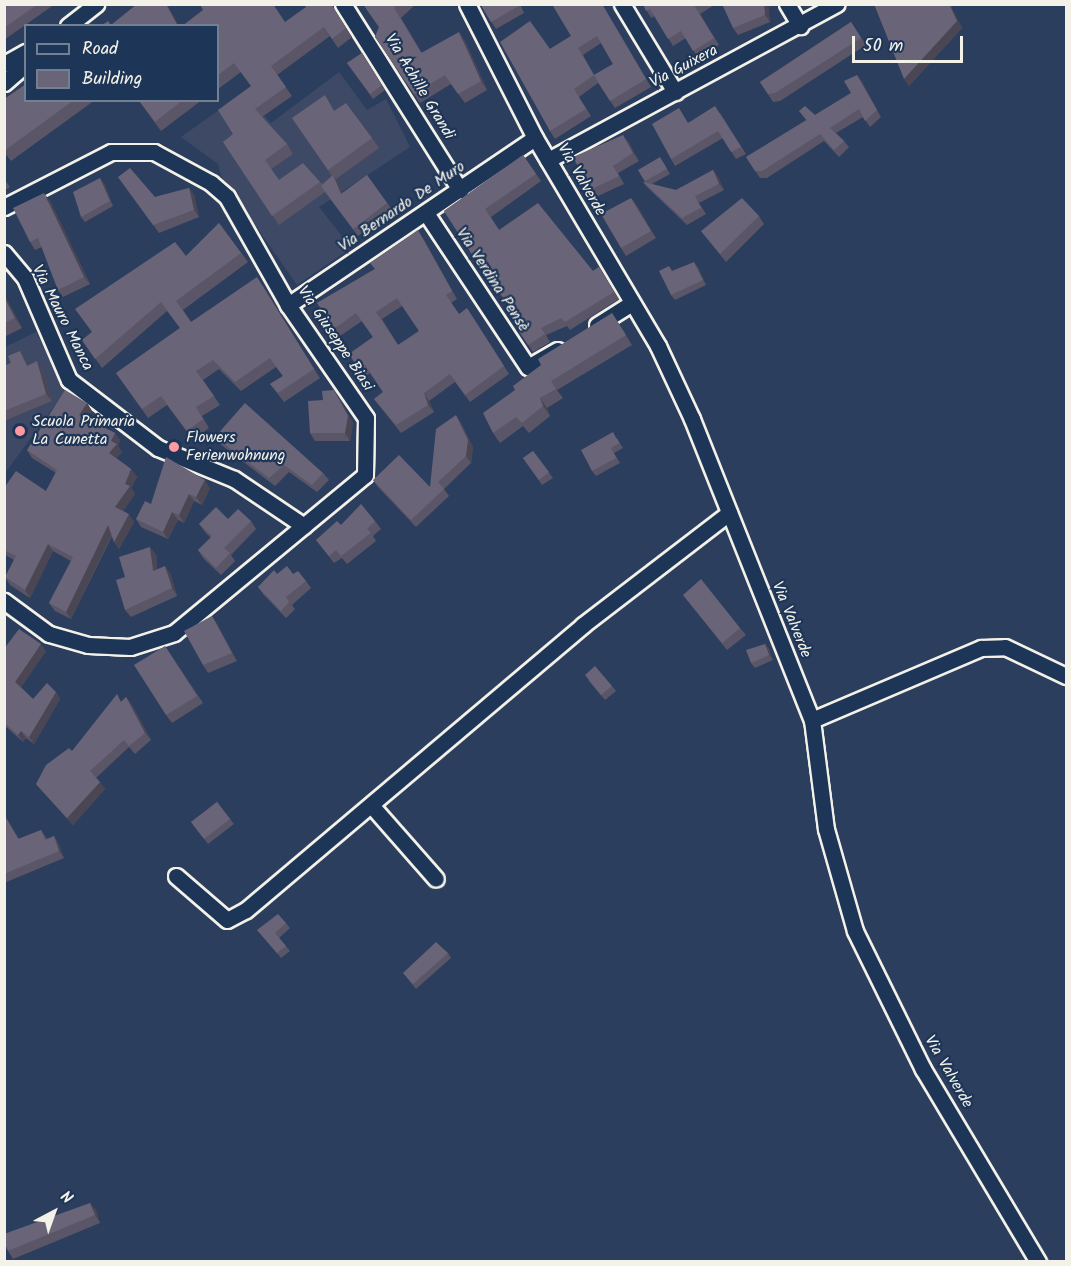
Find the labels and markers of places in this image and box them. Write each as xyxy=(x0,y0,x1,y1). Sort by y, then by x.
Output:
place label: Scuola Primaria La Cunetta xyxy=(32,412,135,450)
marker: Scuola Primaria La Cunetta xyxy=(13,424,27,438)
place label: Flowers Ferienwohnung xyxy=(186,428,285,466)
marker: Flowers Ferienwohnung xyxy=(167,440,181,454)

